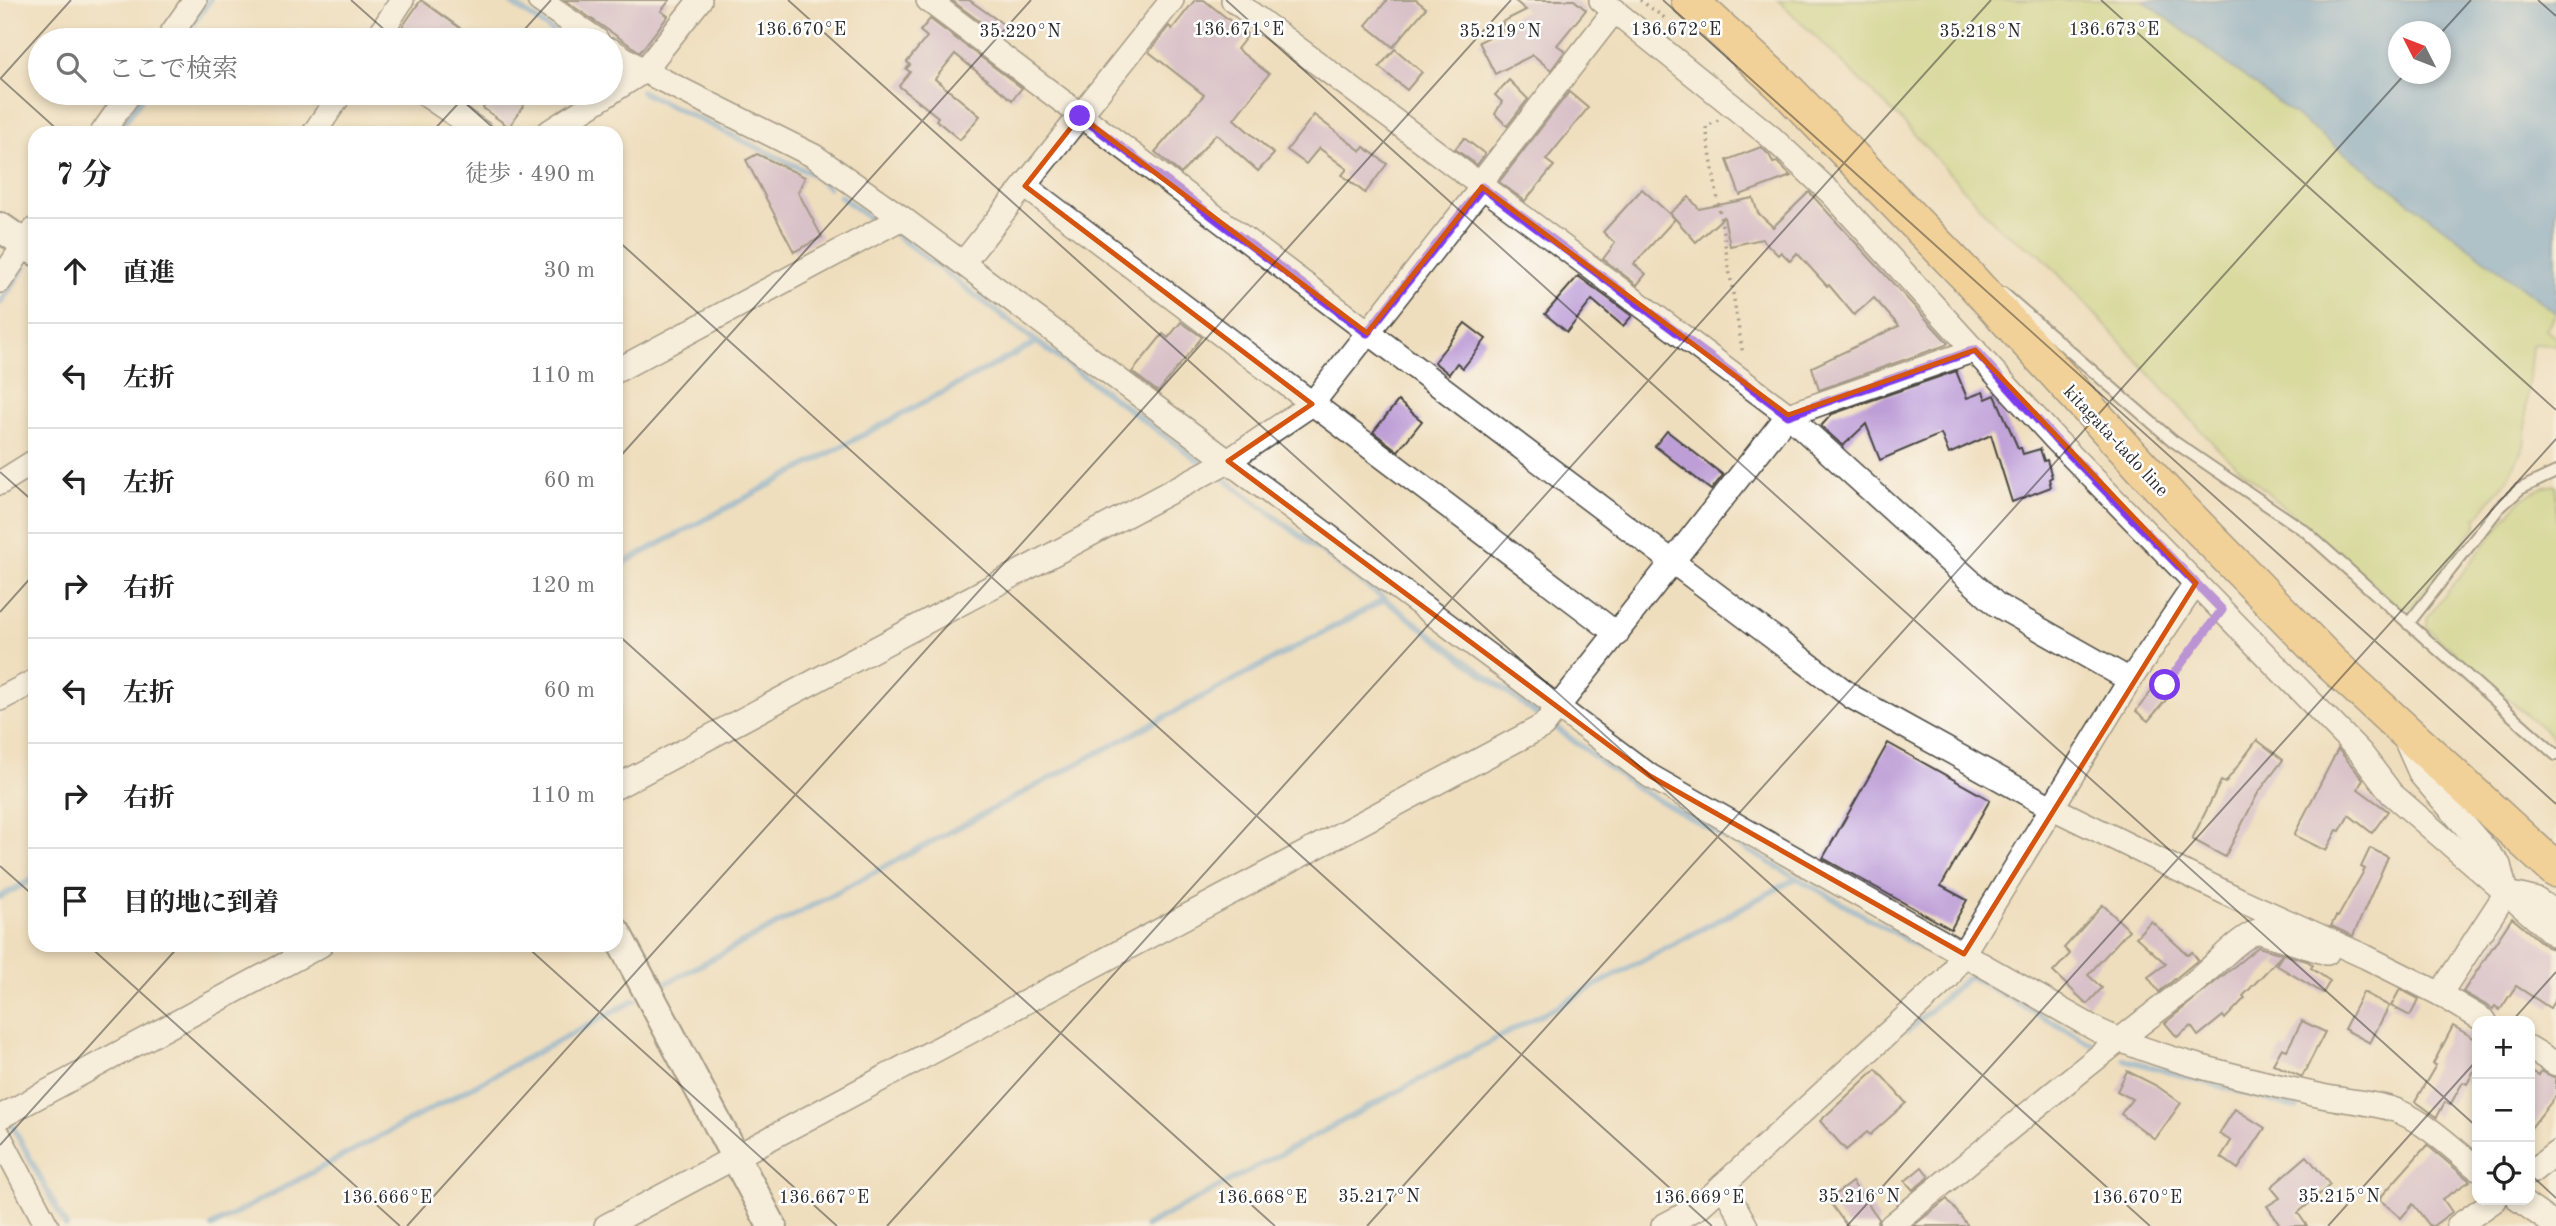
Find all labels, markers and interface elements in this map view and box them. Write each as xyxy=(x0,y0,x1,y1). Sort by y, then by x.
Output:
text: 136.670°E xyxy=(756,21,846,39)
text: 136.671°E xyxy=(1194,21,1284,39)
text: 136.672°E xyxy=(1631,21,1721,39)
text: 136.673°E xyxy=(2069,21,2159,39)
north arrow xyxy=(2388,21,2451,84)
text: 35.220°N xyxy=(979,23,1061,41)
text: 35.219°N xyxy=(1459,23,1541,41)
text: 35.218°N xyxy=(1939,23,2021,41)
search box xyxy=(28,28,623,105)
icon: search xyxy=(52,48,90,86)
text: ここで検索 xyxy=(108,57,238,83)
route end xyxy=(1064,100,1095,131)
text: 7 分 xyxy=(56,161,112,191)
text: 徒歩 · 490 m xyxy=(465,163,595,186)
icon: ahead xyxy=(56,252,94,290)
text: 30 m xyxy=(544,259,595,282)
text: 直進 xyxy=(123,261,175,287)
icon: left xyxy=(56,357,94,395)
text: 110 m xyxy=(530,364,595,387)
text: 左折 xyxy=(123,366,175,392)
street label: kitagata-tado line xyxy=(2059,383,2171,501)
icon: left xyxy=(56,462,94,500)
text: 60 m xyxy=(544,469,595,492)
text: 左折 xyxy=(123,471,175,497)
icon: right xyxy=(56,567,94,605)
text: 120 m xyxy=(530,574,595,597)
text: 右折 xyxy=(123,576,175,602)
route start xyxy=(2149,669,2180,700)
icon: left xyxy=(56,672,94,710)
text: 60 m xyxy=(544,679,595,702)
text: 左折 xyxy=(123,681,175,707)
icon: right xyxy=(56,777,94,815)
text: 110 m xyxy=(530,784,595,807)
text: 右折 xyxy=(123,786,175,812)
icon: arrive xyxy=(56,882,94,920)
text: 目的地に到着 xyxy=(123,891,279,917)
map controls xyxy=(2472,1016,2535,1205)
button: + xyxy=(2472,1016,2535,1079)
button: − xyxy=(2472,1079,2535,1142)
button: locate xyxy=(2472,1142,2535,1205)
text: 35.217°N xyxy=(1338,1188,1420,1206)
text: 35.216°N xyxy=(1818,1188,1900,1206)
text: 35.215°N xyxy=(2298,1188,2380,1206)
text: 136.666°E xyxy=(342,1189,432,1207)
text: 136.667°E xyxy=(779,1189,869,1207)
text: 136.668°E xyxy=(1217,1189,1307,1207)
text: 136.669°E xyxy=(1654,1189,1744,1207)
text: 136.670°E xyxy=(2092,1189,2182,1207)

